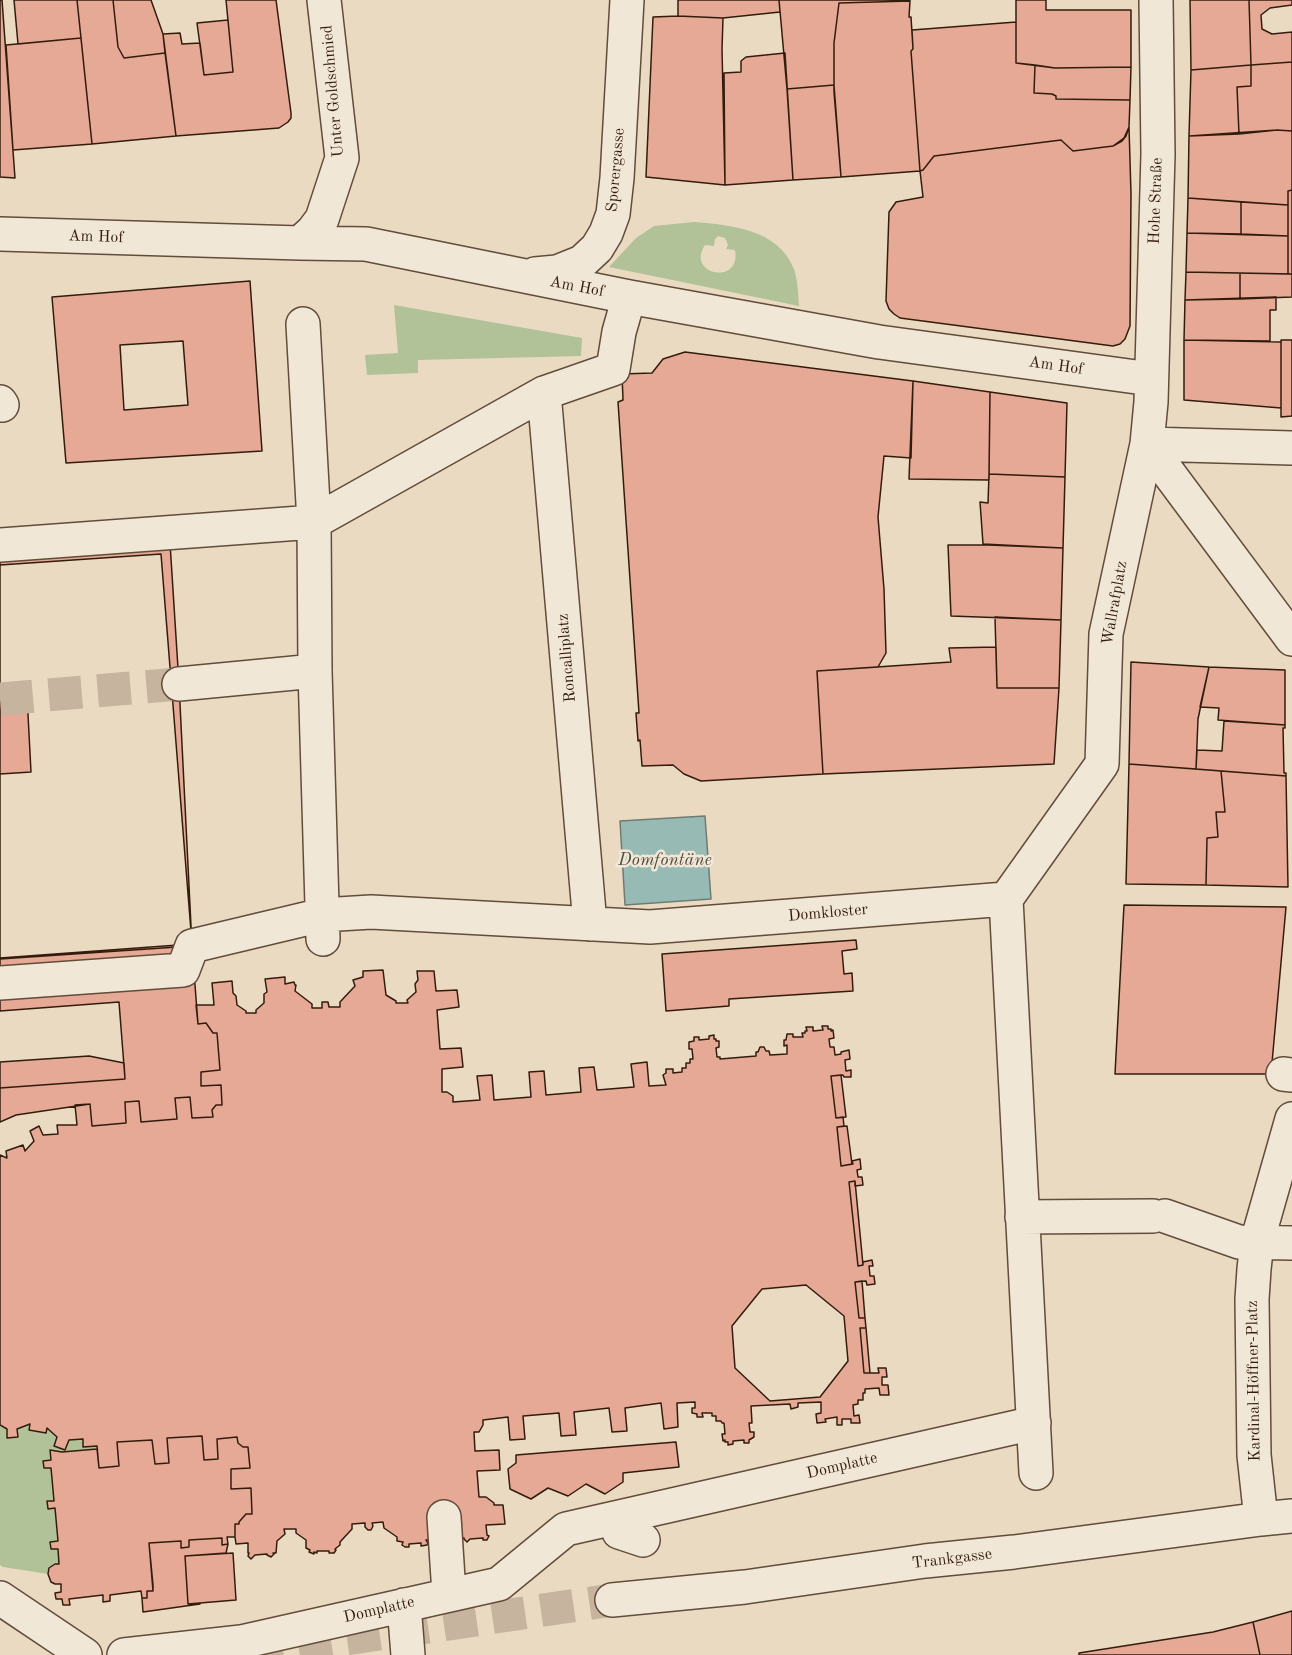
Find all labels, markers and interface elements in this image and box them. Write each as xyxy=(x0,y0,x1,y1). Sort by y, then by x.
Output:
street label: Unter Goldschmied xyxy=(318,24,348,158)
street label: Sporergasse xyxy=(603,127,629,213)
street label: Hohe Straße xyxy=(1145,157,1167,245)
street label: Am Hof xyxy=(68,226,124,248)
street label: Am Hof xyxy=(548,272,606,302)
street label: Am Hof xyxy=(1027,353,1085,379)
street label: Wallrafplatz xyxy=(1098,559,1132,647)
street label: Roncalliplatz xyxy=(554,613,580,703)
water label: Domfontäne xyxy=(618,849,712,871)
street label: Domkloster xyxy=(787,900,869,926)
street label: Kardinal-Höffner-Platz xyxy=(1243,1300,1265,1462)
street label: Domplatte xyxy=(805,1449,879,1483)
street label: Trankgasse xyxy=(911,1545,993,1573)
street label: Domplatte xyxy=(342,1593,416,1627)

